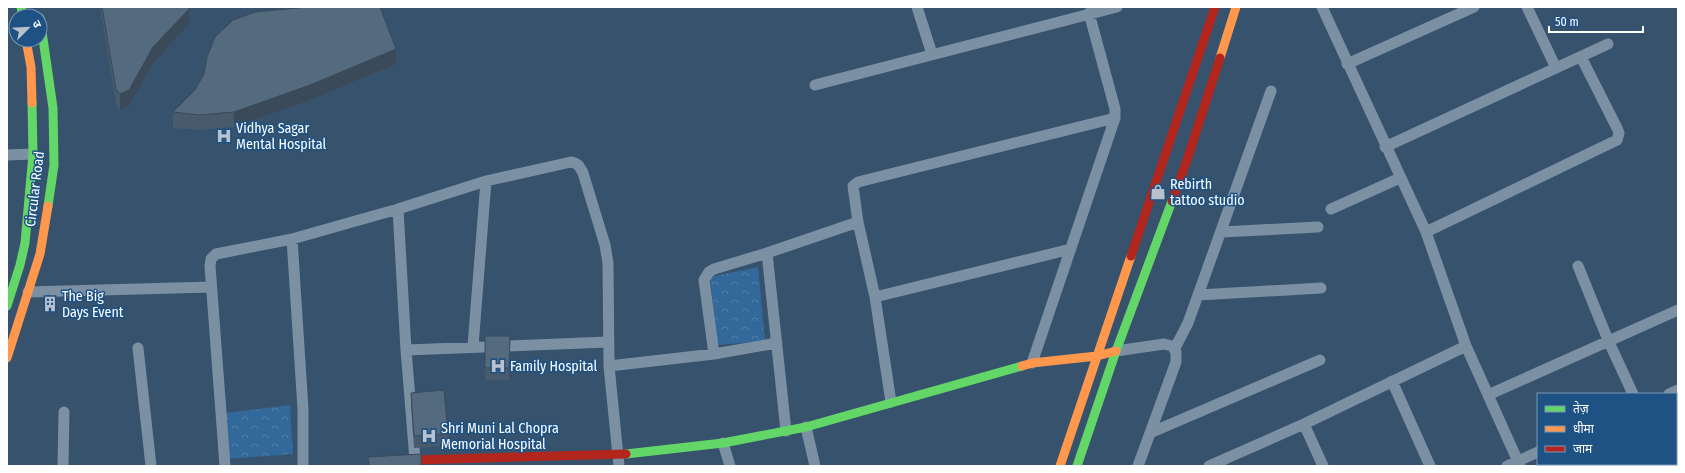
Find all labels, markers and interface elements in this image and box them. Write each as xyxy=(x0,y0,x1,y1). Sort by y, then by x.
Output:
north arrow xyxy=(8,8,48,48)
scale bar xyxy=(1549,8,1643,34)
text: 50 m xyxy=(1555,15,1579,29)
text: उ xyxy=(29,19,44,30)
place label: Vidhya Sagar Mental Hospital xyxy=(236,120,326,153)
hospital icon: Vidhya Sagar Mental Hospital xyxy=(215,127,233,145)
street label: Circular Road xyxy=(22,150,48,228)
place label: Rebirth tattoo studio xyxy=(1170,176,1245,209)
shop icon: Rebirth tattoo studio xyxy=(1149,183,1167,201)
place label: The Big Days Event xyxy=(62,288,124,321)
building icon: The Big Days Event xyxy=(41,295,59,313)
hospital icon: Family Hospital xyxy=(489,357,507,375)
place label: Family Hospital xyxy=(510,358,598,375)
legend xyxy=(1537,393,1677,465)
text: तेज़ xyxy=(1573,401,1590,416)
place label: Shri Muni Lal Chopra Memorial Hospital xyxy=(441,420,559,453)
text: धीमा xyxy=(1573,421,1595,436)
hospital icon: Shri Muni Lal Chopra Memorial Hospital xyxy=(420,427,438,445)
text: जाम xyxy=(1573,442,1593,456)

